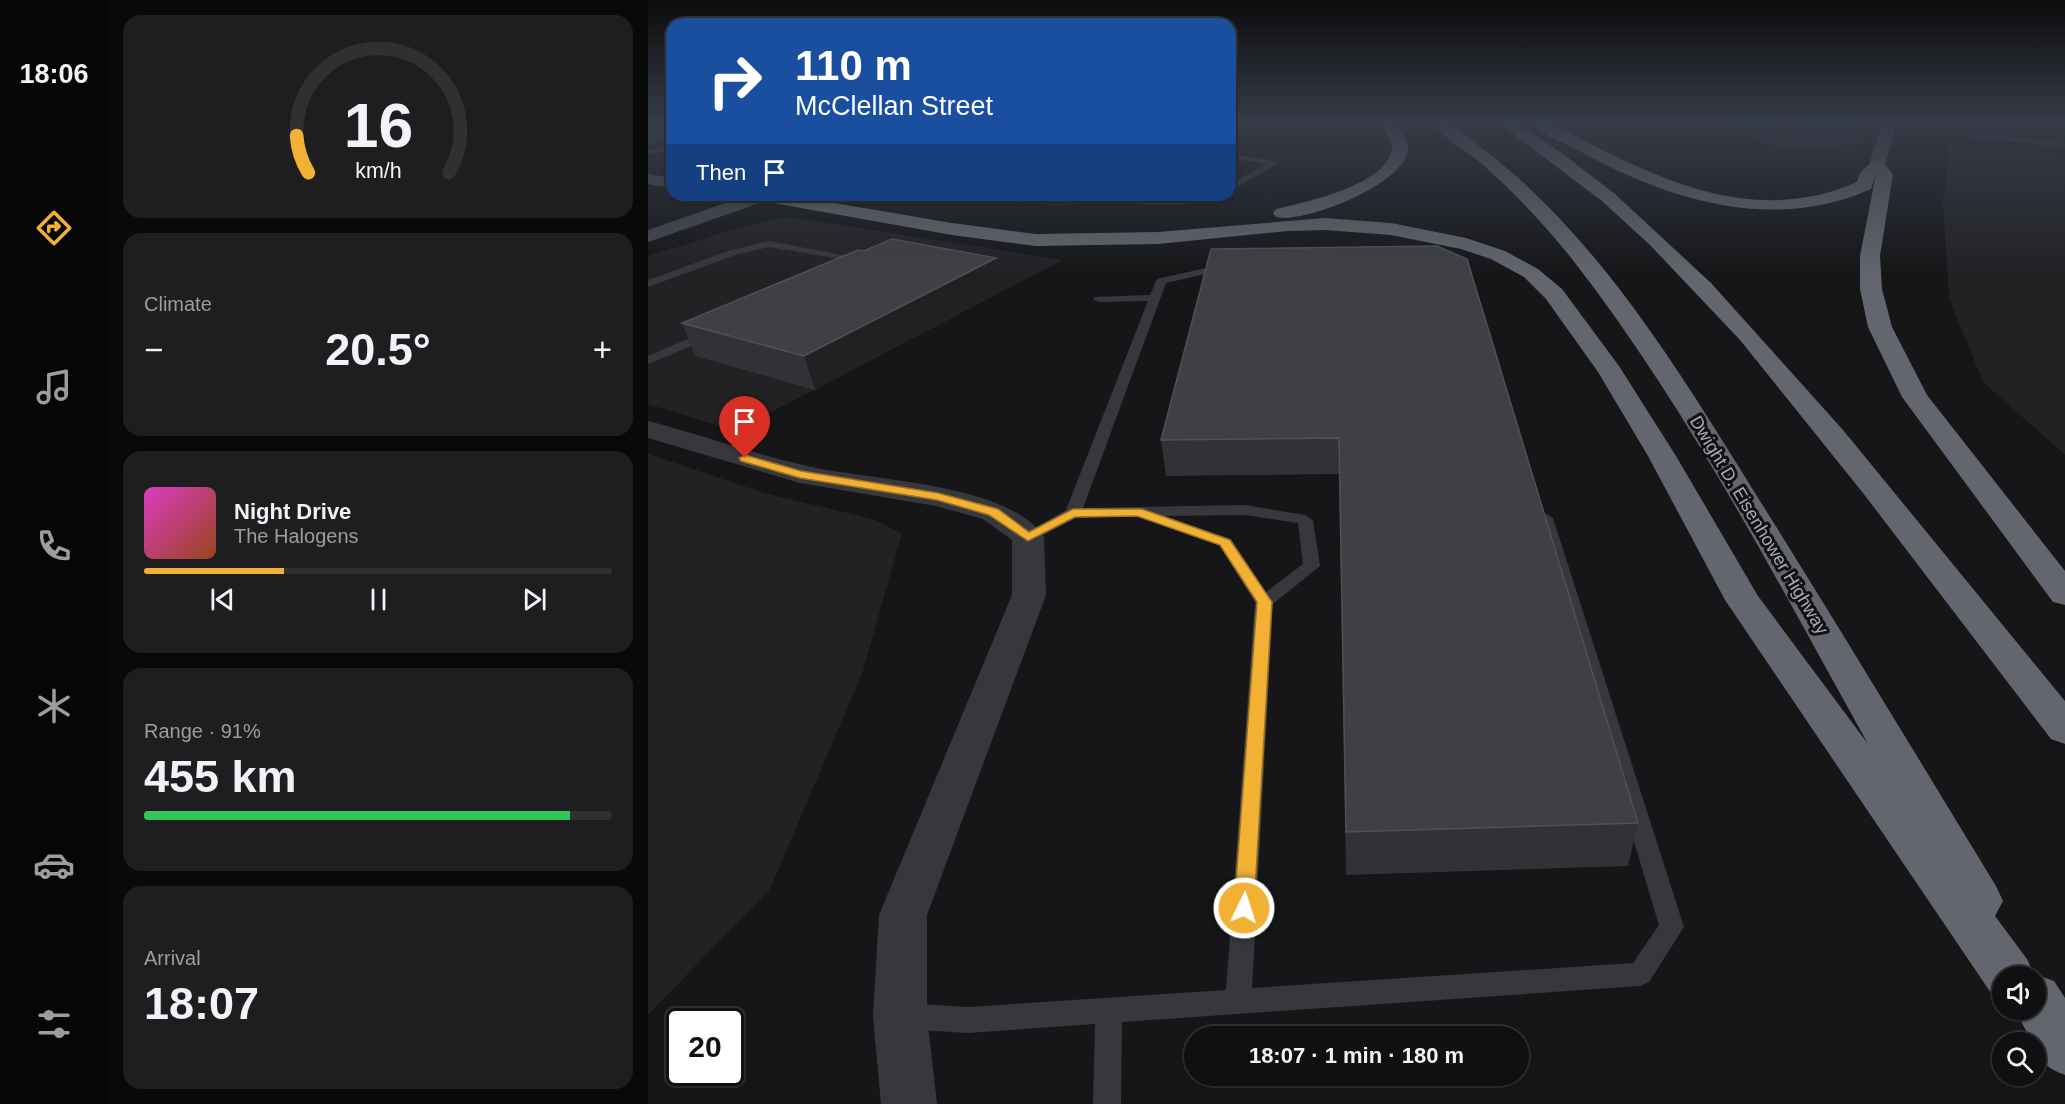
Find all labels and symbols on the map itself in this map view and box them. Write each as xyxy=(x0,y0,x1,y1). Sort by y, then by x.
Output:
pin xyxy=(719,396,770,458)
street label: Dwight D. Eisenhower Highway xyxy=(1686,412,1832,638)
position arrow xyxy=(1212,876,1276,940)
speed limit sign: 20 xyxy=(666,1008,744,1086)

